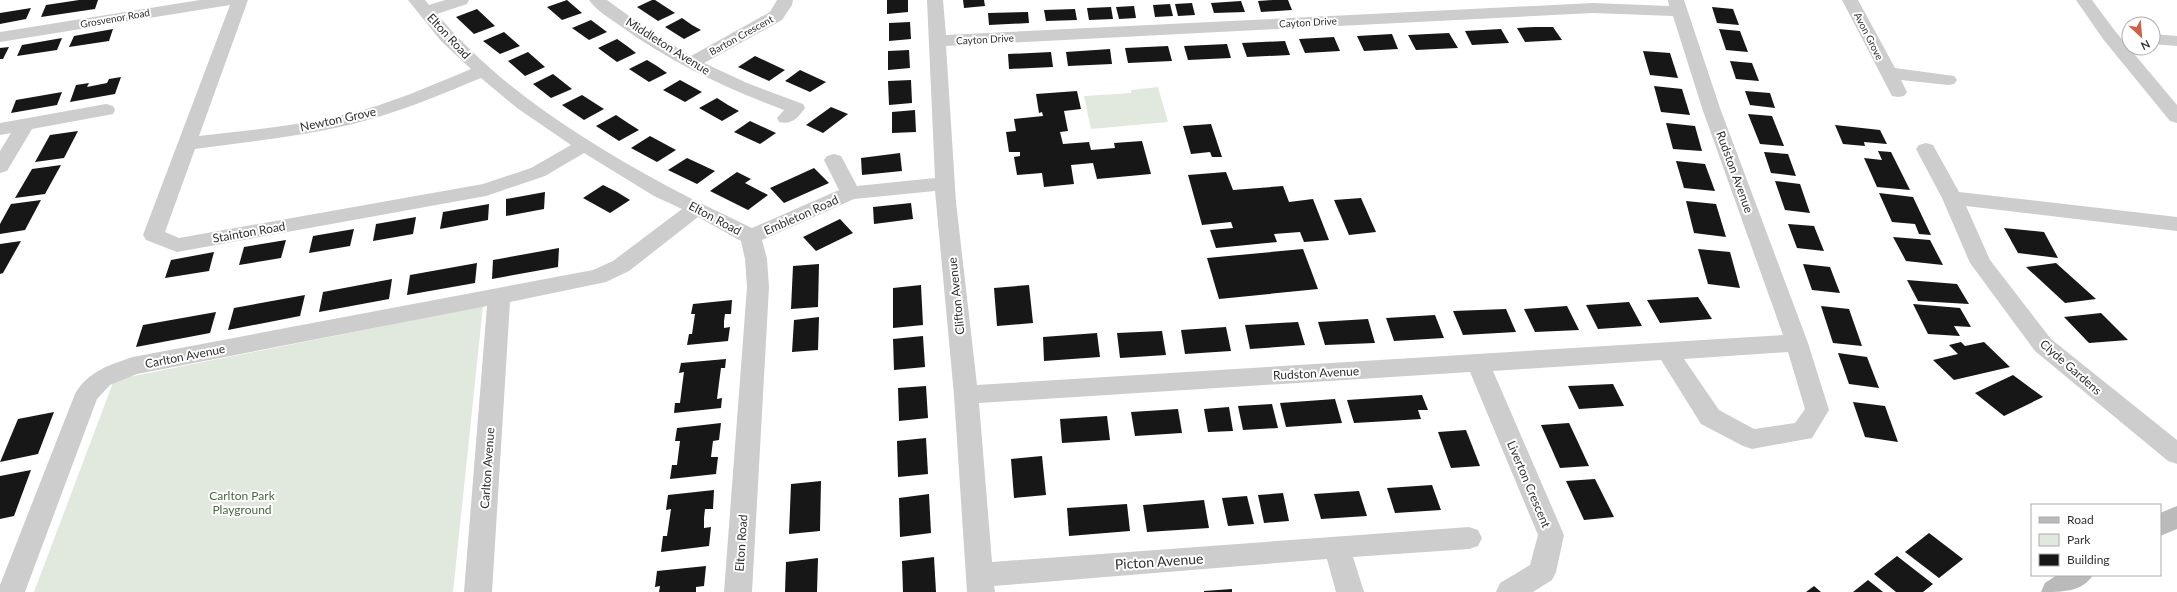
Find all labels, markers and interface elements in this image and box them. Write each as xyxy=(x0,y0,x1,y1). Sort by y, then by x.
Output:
street label: Grosvenor Road xyxy=(79,6,151,30)
street label: Elton Road xyxy=(424,10,474,62)
street label: Avon Grove xyxy=(1852,10,1886,62)
street label: Barton Crescent xyxy=(707,12,775,57)
street label: Middleton Avenue xyxy=(623,14,713,78)
street label: Cayton Drive xyxy=(1279,14,1337,30)
north arrow xyxy=(2121,16,2161,56)
street label: Cayton Drive xyxy=(956,31,1014,47)
text: N xyxy=(2139,38,2152,53)
street label: Newton Grove xyxy=(299,104,377,134)
street label: Rudston Avenue xyxy=(1713,129,1757,215)
street label: Embleton Road xyxy=(761,192,841,238)
street label: Elton Road xyxy=(686,198,744,238)
street label: Stainton Road xyxy=(212,218,286,246)
street label: Clifton Avenue xyxy=(944,257,968,335)
street label: Clyde Gardens xyxy=(2037,336,2105,398)
street label: Carlton Avenue xyxy=(144,341,226,371)
street label: Rudston Avenue xyxy=(1273,363,1359,383)
street label: Carlton Avenue xyxy=(477,427,497,509)
street label: Liverton Crescent xyxy=(1504,438,1554,530)
park label: Carlton Park Playground xyxy=(209,488,276,517)
legend xyxy=(2031,504,2161,576)
text: Road xyxy=(2067,512,2094,527)
street label: Elton Road xyxy=(732,514,750,572)
text: Park xyxy=(2067,532,2091,547)
street label: Picton Avenue xyxy=(1114,549,1204,573)
text: Building xyxy=(2067,552,2110,567)

